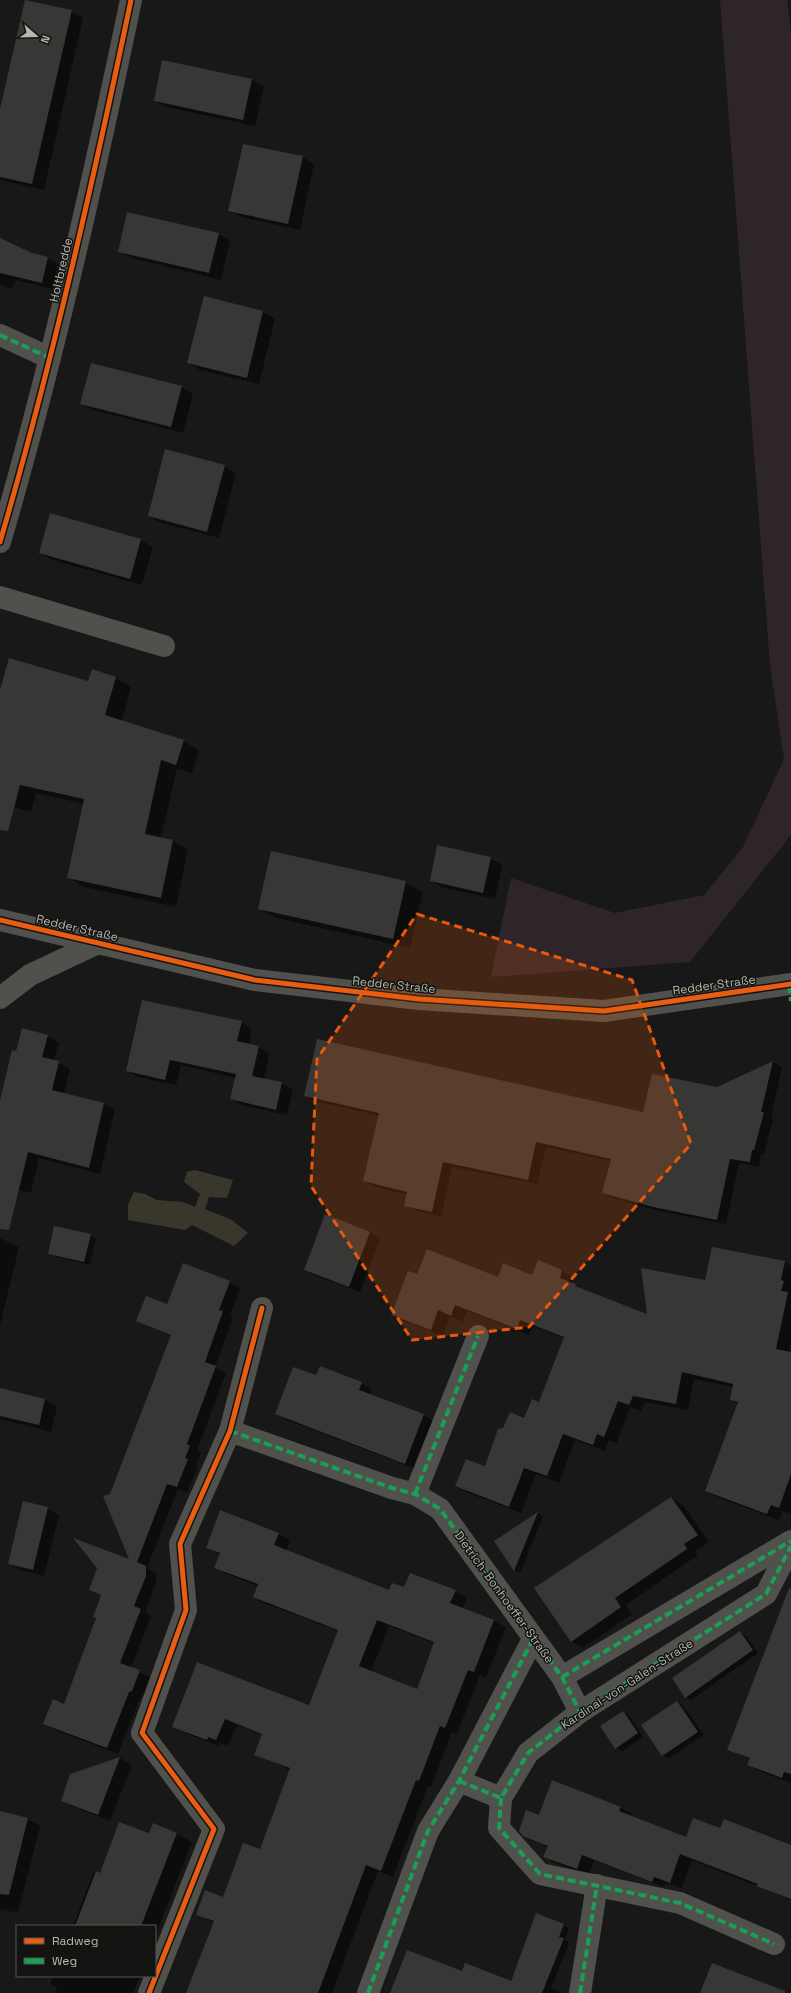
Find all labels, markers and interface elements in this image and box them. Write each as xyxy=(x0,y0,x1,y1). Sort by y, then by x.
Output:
north arrow xyxy=(16,16,56,56)
text: N xyxy=(38,34,53,45)
street label: Holtbredde xyxy=(46,236,76,304)
street label: Redder Straße xyxy=(34,911,120,945)
street label: Redder Straße xyxy=(672,971,756,999)
street label: Redder Straße xyxy=(352,973,436,997)
street label: Dietrich-Bonhoeffer-Straße xyxy=(451,1528,557,1666)
street label: Kardinal-von-Galen-Straße xyxy=(558,1635,696,1733)
legend xyxy=(16,1925,156,1977)
text: Radweg xyxy=(52,1933,98,1949)
text: Weg xyxy=(52,1953,77,1969)

